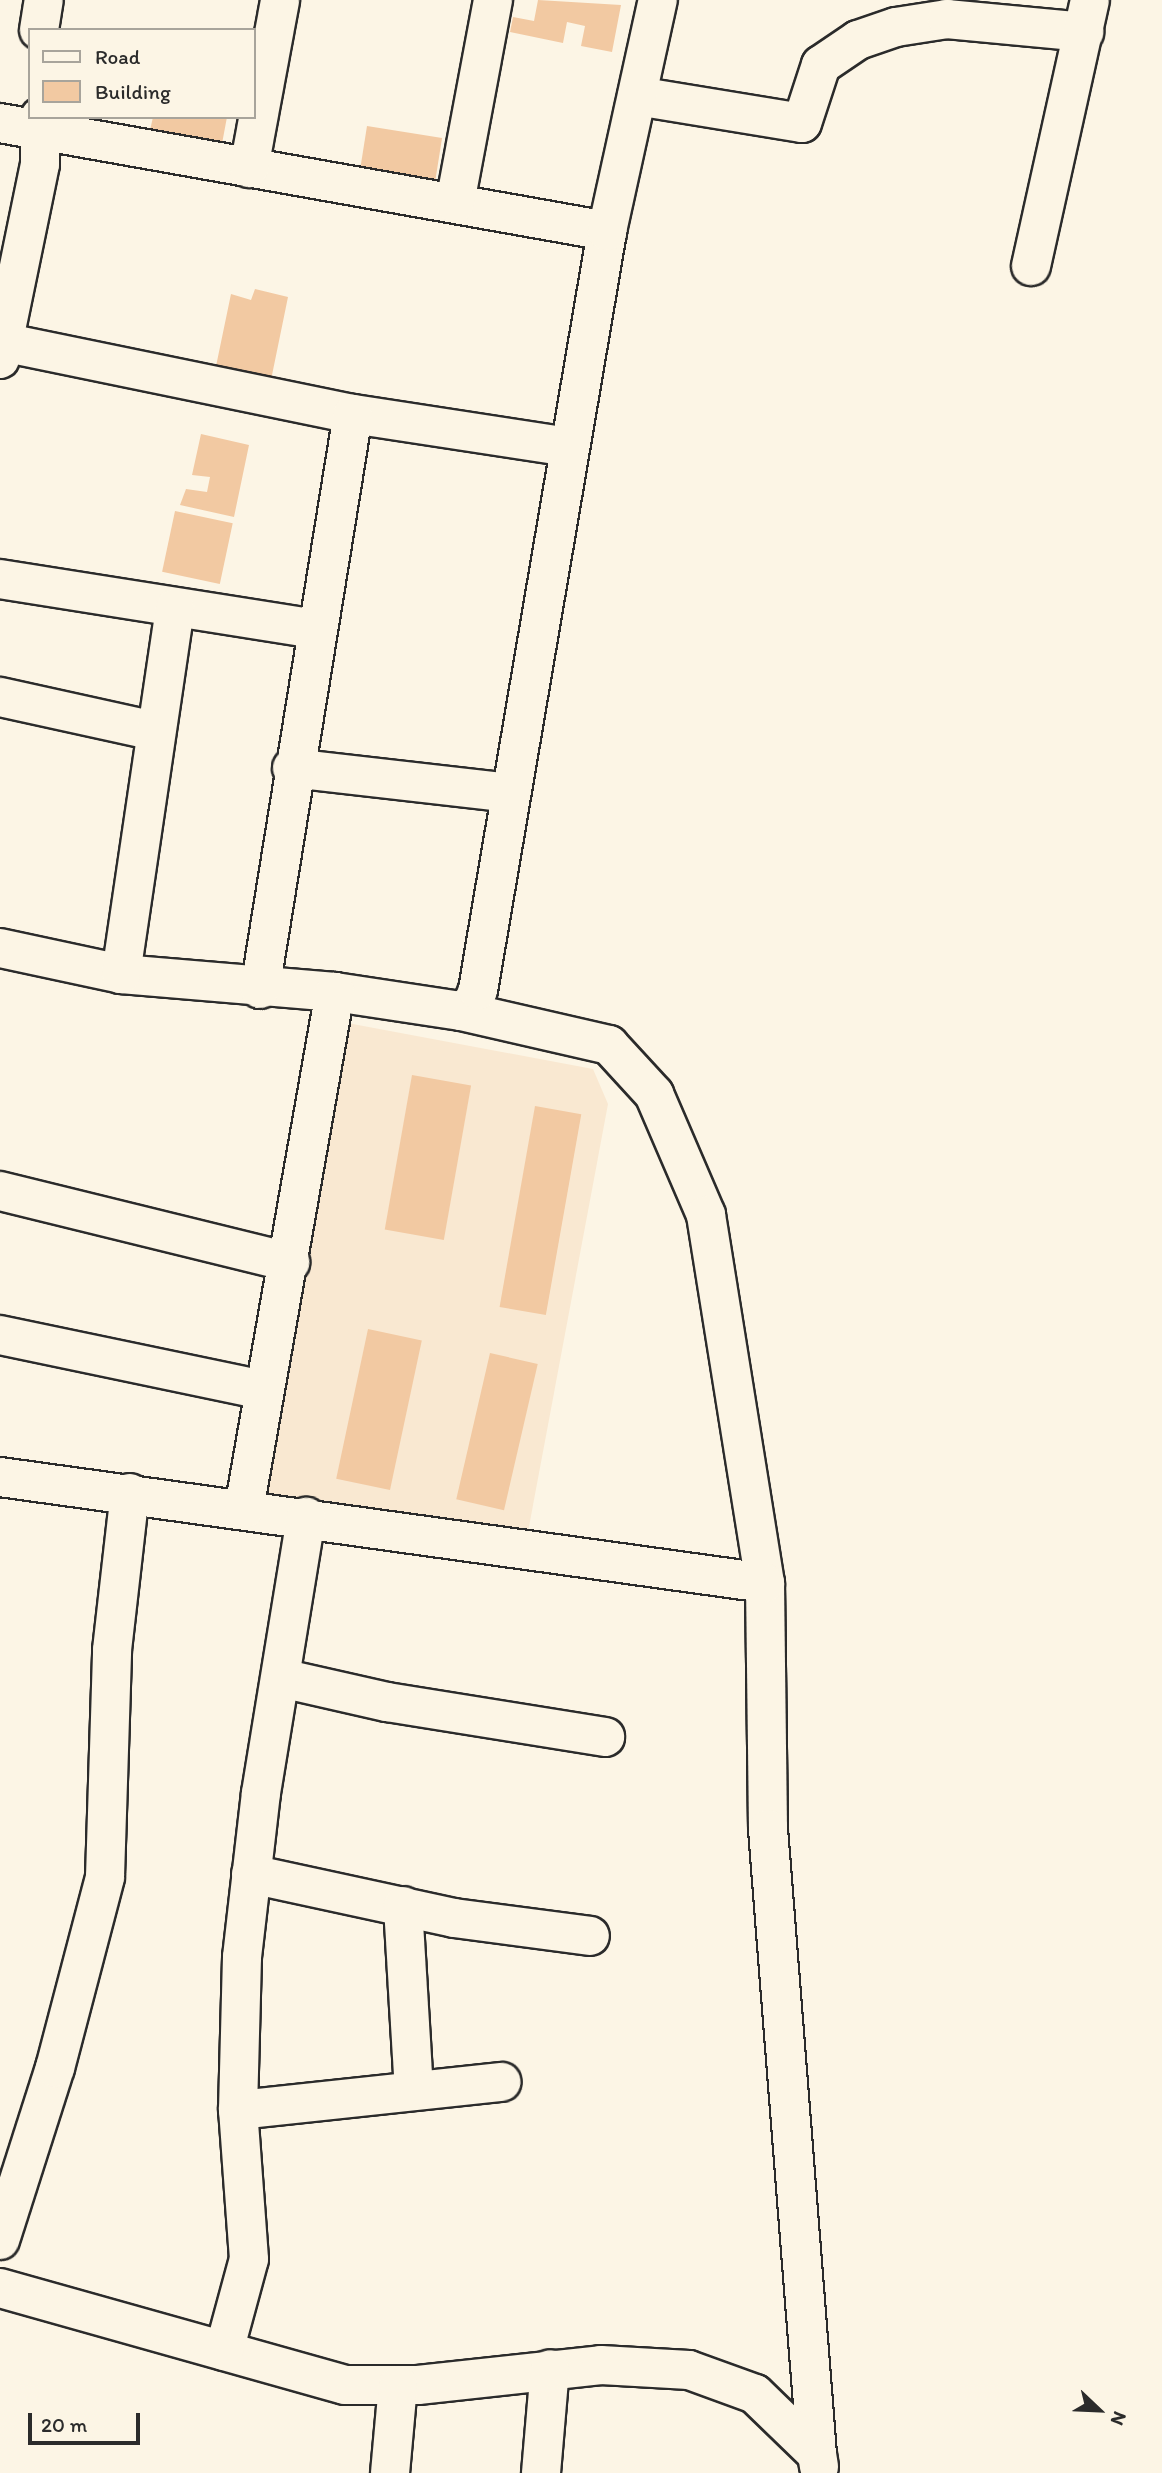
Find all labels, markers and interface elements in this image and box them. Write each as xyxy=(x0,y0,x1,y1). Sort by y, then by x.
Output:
legend xyxy=(28,28,256,119)
text: Road xyxy=(95,44,140,69)
text: Building xyxy=(95,79,171,104)
north arrow xyxy=(1064,2375,1134,2445)
scale bar xyxy=(32,2400,144,2444)
text: N xyxy=(1106,2408,1132,2429)
text: 20 m xyxy=(41,2412,87,2437)

